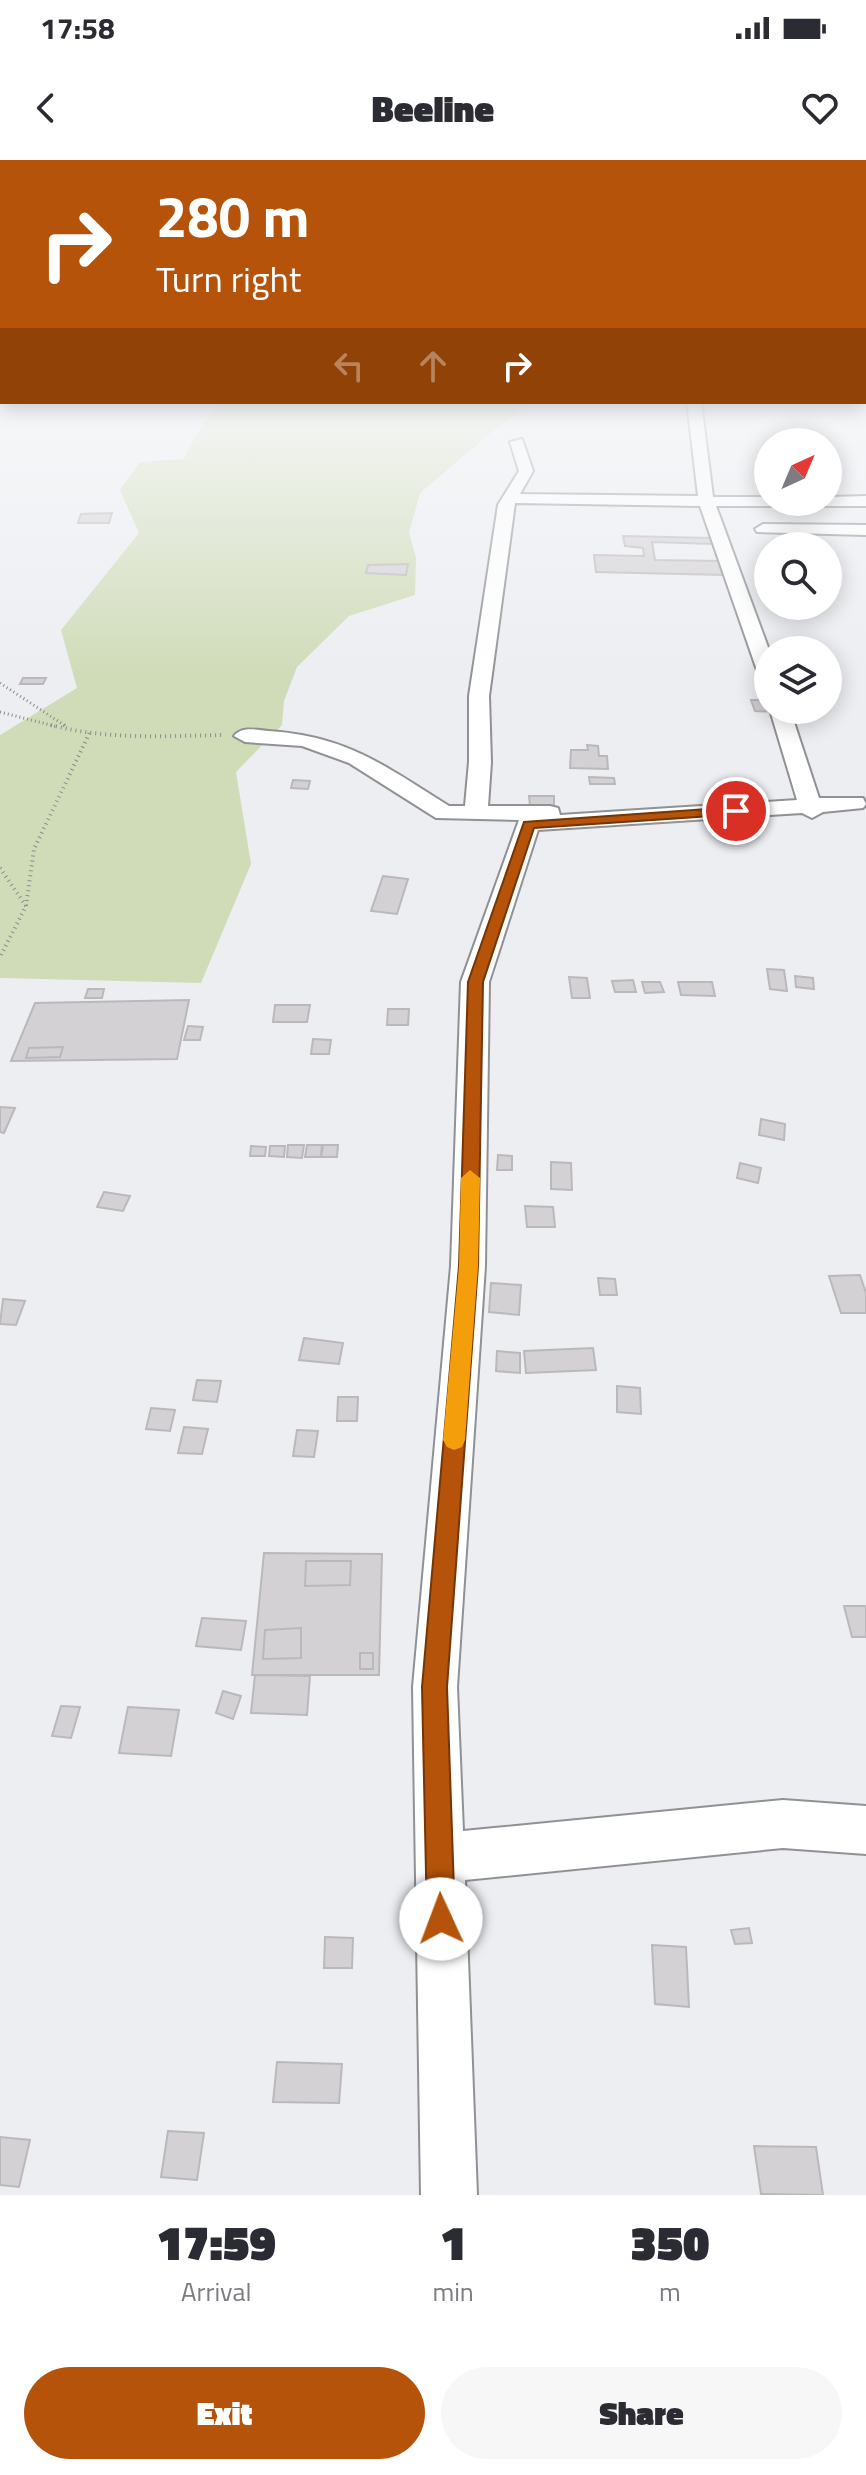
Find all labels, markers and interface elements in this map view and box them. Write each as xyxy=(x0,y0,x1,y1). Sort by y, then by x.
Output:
text: 17:58 xyxy=(40,5,115,51)
text: Beeline xyxy=(372,81,494,136)
icon: back xyxy=(24,86,68,130)
icon: heart xyxy=(798,86,842,130)
text: 280 m xyxy=(156,174,309,259)
icon: right xyxy=(24,192,128,296)
text: Turn right xyxy=(156,251,301,306)
icon: left xyxy=(327,344,371,388)
icon: ahead xyxy=(411,344,455,388)
icon: right xyxy=(495,344,539,388)
north arrow xyxy=(754,428,842,516)
map controls xyxy=(754,428,842,724)
button: search xyxy=(754,532,842,620)
button: layers xyxy=(754,636,842,724)
pin xyxy=(702,777,770,845)
icon: arrive xyxy=(714,789,758,833)
position arrow xyxy=(399,1877,483,1961)
text: 17:59 xyxy=(156,2206,276,2279)
text: 1 xyxy=(440,2206,466,2279)
text: 350 xyxy=(630,2206,710,2279)
text: Arrival xyxy=(181,2272,251,2311)
text: min xyxy=(432,2272,474,2311)
text: m xyxy=(659,2272,681,2311)
button: Exit xyxy=(24,2367,425,2459)
button: Share xyxy=(441,2367,842,2459)

